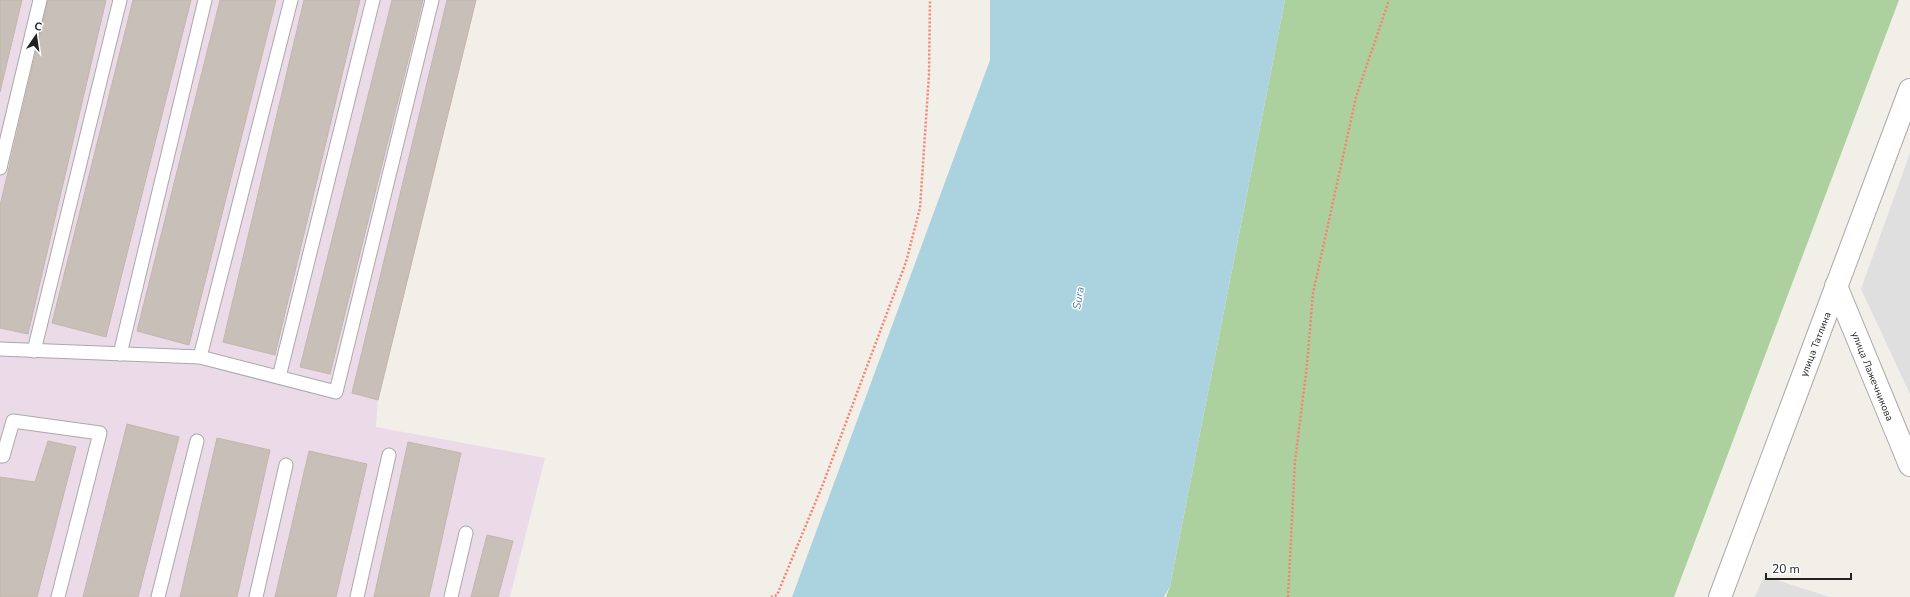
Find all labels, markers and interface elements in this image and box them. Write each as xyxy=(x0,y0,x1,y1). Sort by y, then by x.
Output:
north arrow xyxy=(16,16,56,56)
text: С xyxy=(33,19,44,35)
water label: Sura xyxy=(1069,285,1088,311)
street label: улица Татлина xyxy=(1797,310,1835,379)
street label: улица Лажечникова xyxy=(1848,329,1896,423)
scale bar xyxy=(1766,555,1851,581)
text: 20 m xyxy=(1772,561,1800,577)

